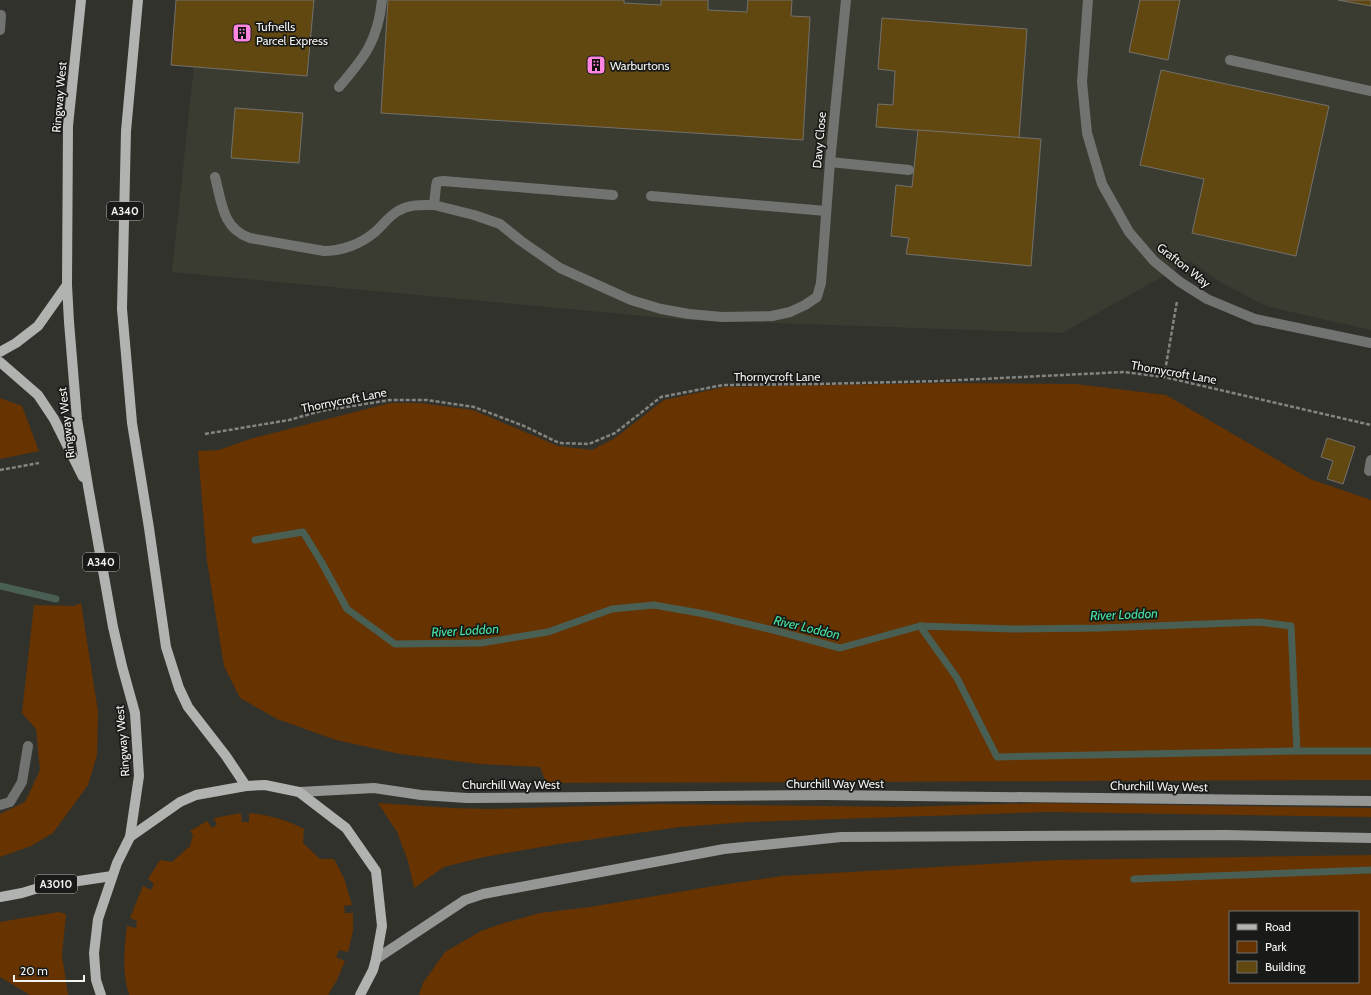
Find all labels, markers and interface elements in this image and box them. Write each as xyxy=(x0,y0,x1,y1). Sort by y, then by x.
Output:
place label: Tufnells Parcel Express xyxy=(256,19,328,48)
building icon: Tufnells Parcel Express xyxy=(231,22,253,44)
building icon: Warburtons xyxy=(585,54,607,76)
place label: Warburtons xyxy=(610,58,669,73)
street label: Ringway West xyxy=(48,61,70,133)
street label: Davy Close xyxy=(809,111,829,169)
road number: A340 xyxy=(107,202,143,220)
street label: Grafton Way xyxy=(1154,239,1214,291)
street label: Thornycroft Lane xyxy=(1130,357,1218,387)
street label: Thornycroft Lane xyxy=(734,369,820,384)
street label: Thornycroft Lane xyxy=(300,384,388,416)
street label: Ringway West xyxy=(54,387,78,459)
road number: A340 xyxy=(83,553,119,571)
water label: River Loddon xyxy=(1090,605,1158,623)
water label: River Loddon xyxy=(772,612,842,642)
water label: River Loddon xyxy=(431,620,499,640)
street label: Ringway West xyxy=(111,705,133,777)
street label: Churchill Way West xyxy=(786,776,884,791)
street label: Churchill Way West xyxy=(462,777,560,792)
street label: Churchill Way West xyxy=(1110,778,1208,794)
road number: A3010 xyxy=(35,875,77,893)
legend xyxy=(1229,911,1359,983)
text: Road xyxy=(1265,919,1291,934)
text: Park xyxy=(1265,939,1287,954)
scale bar xyxy=(14,957,84,983)
text: Building xyxy=(1265,959,1307,974)
text: 20 m xyxy=(20,963,48,978)

